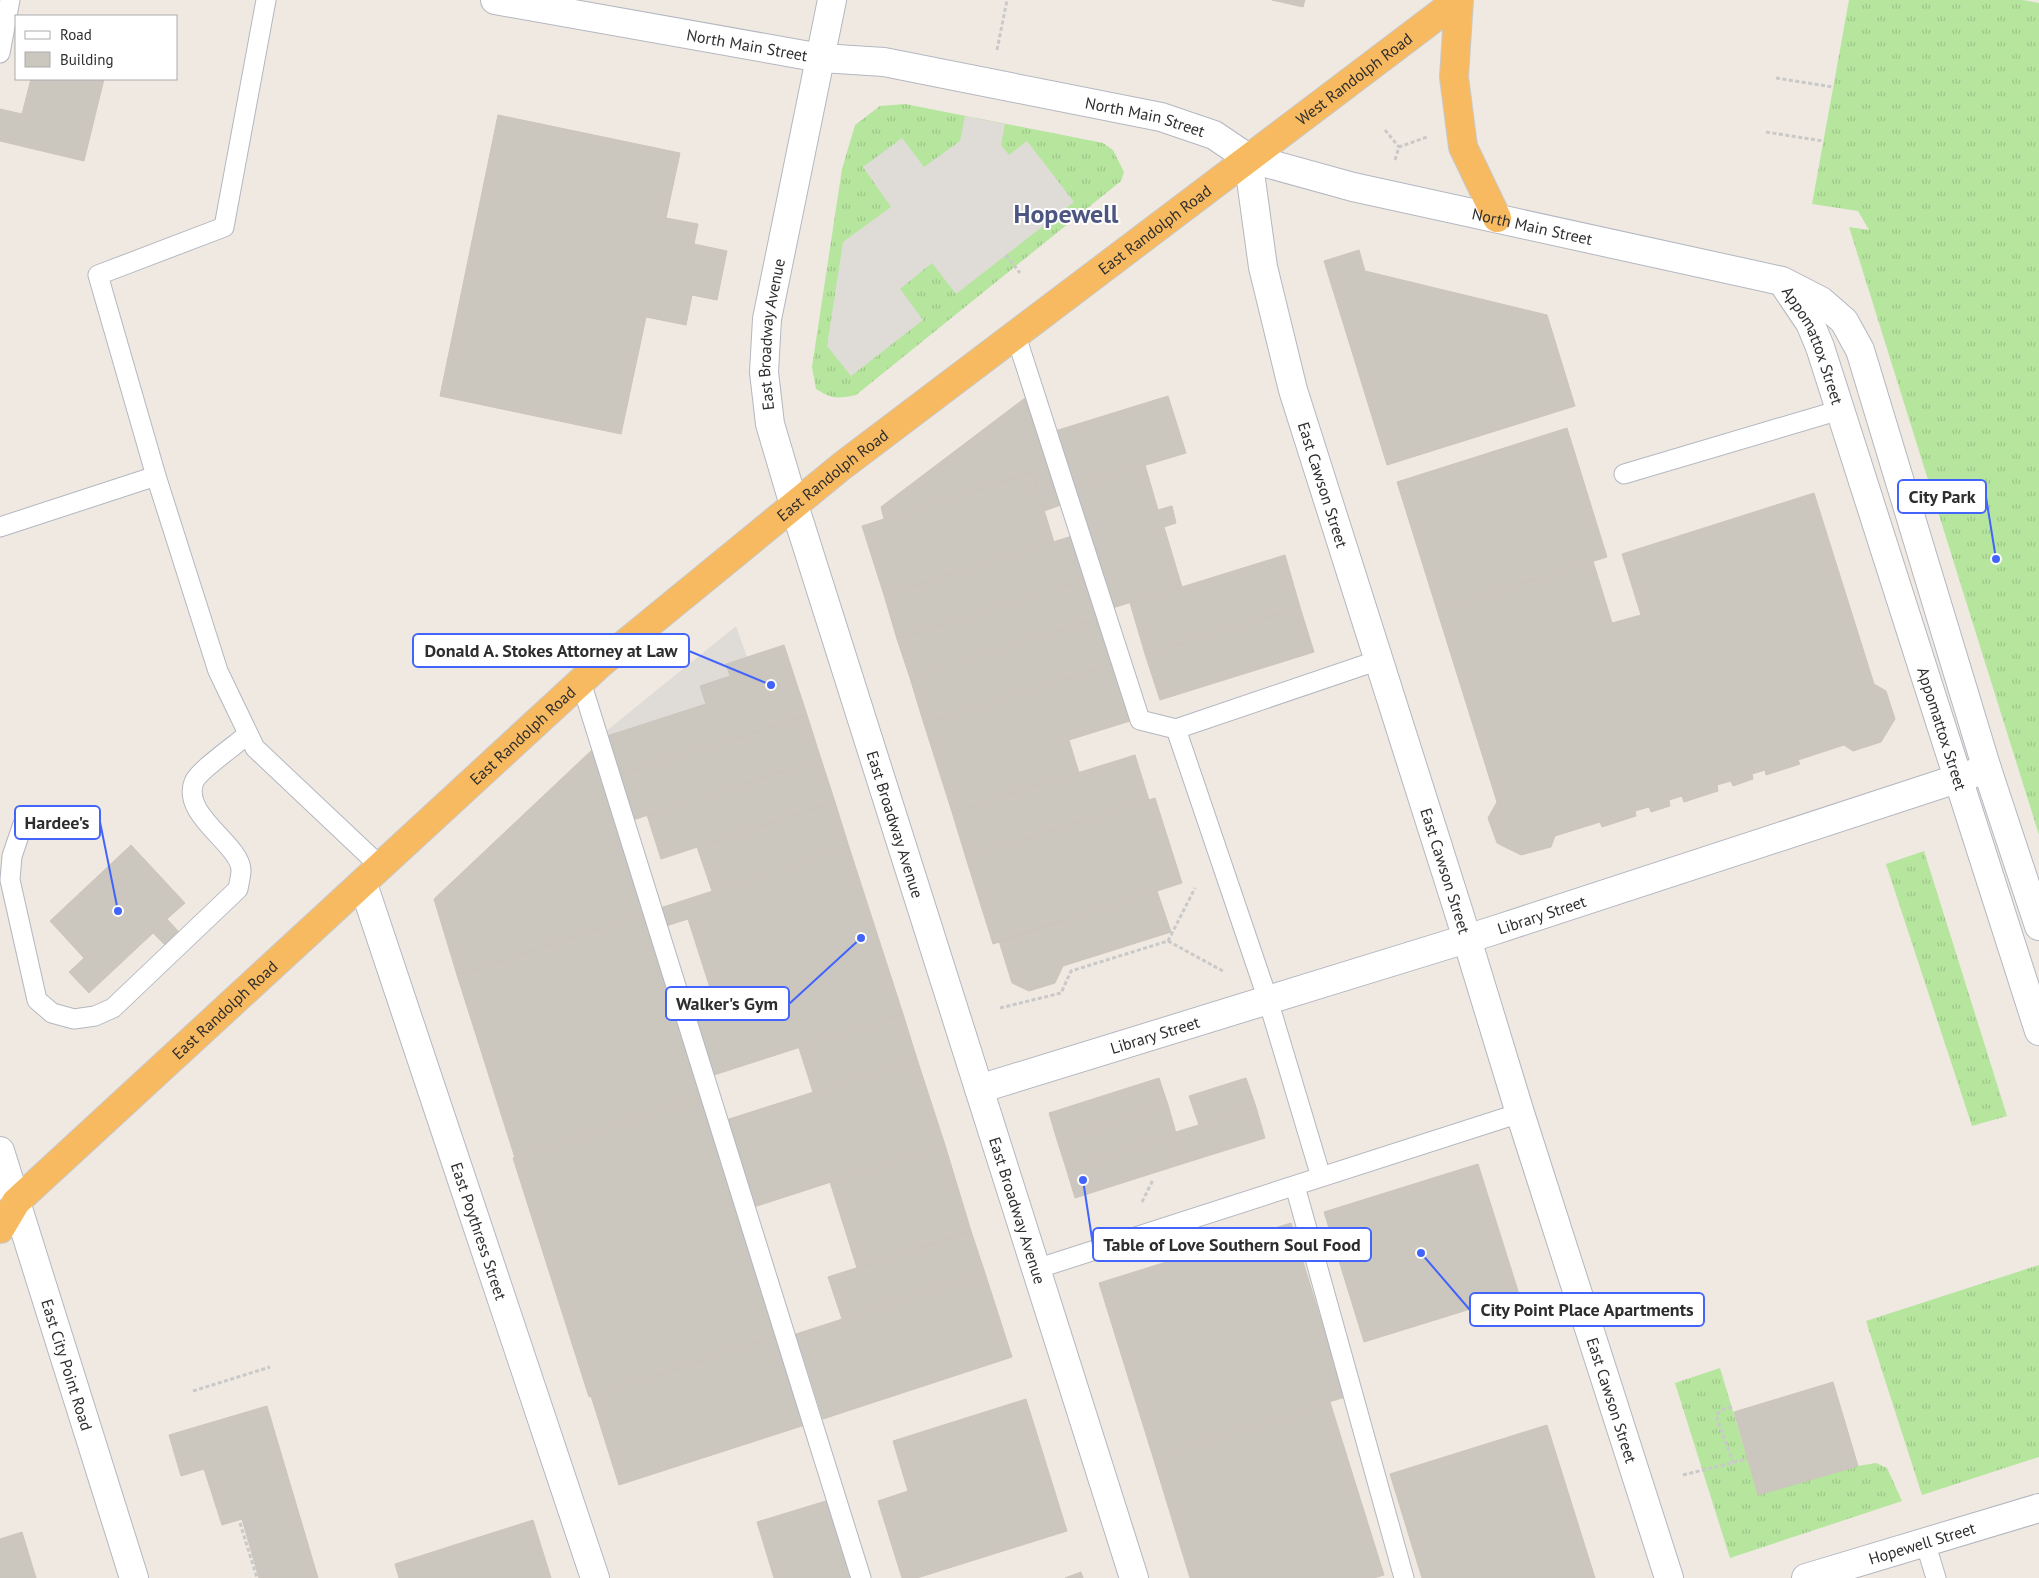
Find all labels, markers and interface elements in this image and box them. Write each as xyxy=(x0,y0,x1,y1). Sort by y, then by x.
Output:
legend xyxy=(15,15,178,80)
street label: North Main Street xyxy=(685,24,810,66)
text: Road xyxy=(60,25,92,44)
street label: West Randolph Road xyxy=(1292,28,1416,129)
text: Building xyxy=(60,50,114,69)
street label: North Main Street xyxy=(1084,92,1208,141)
street label: East Randolph Road xyxy=(1094,180,1215,279)
district label: Hopewell xyxy=(1013,197,1119,230)
street label: North Main Street xyxy=(1470,203,1595,249)
street label: East Broadway Avenue xyxy=(754,257,789,411)
street label: Appomattox Street xyxy=(1778,282,1848,408)
street label: East Cawson Street xyxy=(1294,419,1353,551)
street label: East Randolph Road xyxy=(773,425,892,525)
callout: City Park xyxy=(1898,480,1986,513)
text: City Park xyxy=(1908,485,1976,508)
callout: Donald A. Stokes Attorney at Law xyxy=(413,634,689,667)
text: Donald A. Stokes Attorney at Law xyxy=(424,639,679,662)
street label: Appomattox Street xyxy=(1913,665,1971,793)
street label: East Randolph Road xyxy=(465,682,579,789)
street label: East Broadway Avenue xyxy=(863,748,928,900)
street label: East Cawson Street xyxy=(1416,805,1475,937)
callout: Hardee's xyxy=(15,806,100,839)
text: Hardee's xyxy=(25,811,90,834)
street label: Library Street xyxy=(1495,891,1589,939)
street label: East Randolph Road xyxy=(168,956,282,1063)
callout: Walker's Gym xyxy=(666,987,789,1020)
text: Walker's Gym xyxy=(676,992,778,1015)
street label: Library Street xyxy=(1108,1012,1202,1058)
street label: East Broadway Avenue xyxy=(985,1134,1050,1287)
street label: East Poythress Street xyxy=(447,1160,511,1303)
callout: Table of Love Southern Soul Food xyxy=(1093,1228,1371,1261)
text: Table of Love Southern Soul Food xyxy=(1103,1233,1361,1256)
callout: City Point Place Apartments xyxy=(1470,1293,1704,1326)
street label: East City Point Road xyxy=(37,1297,97,1433)
text: City Point Place Apartments xyxy=(1480,1298,1694,1321)
street label: East Cawson Street xyxy=(1583,1335,1642,1466)
street label: Hopewell Street xyxy=(1866,1518,1978,1569)

